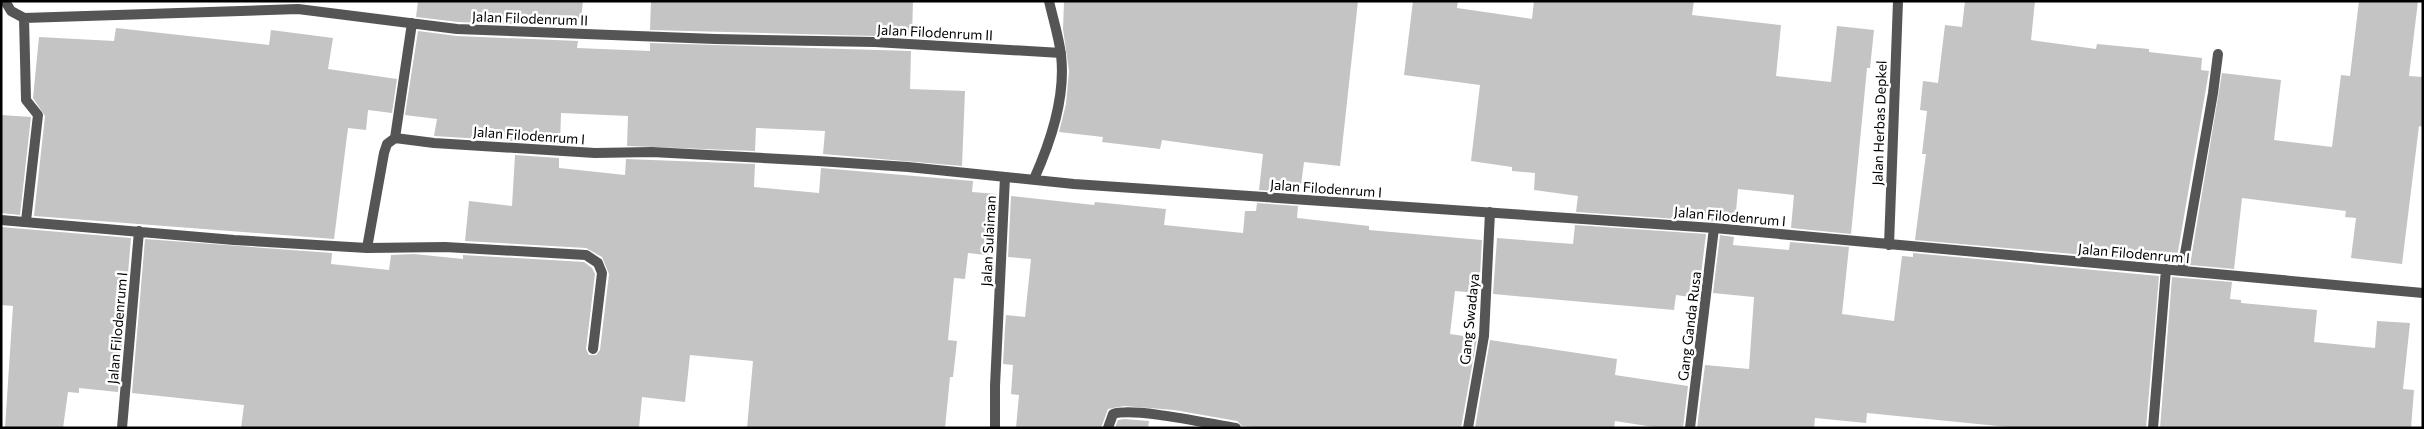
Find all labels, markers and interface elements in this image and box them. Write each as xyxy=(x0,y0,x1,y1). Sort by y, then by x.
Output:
street label: Jalan Filodenrum II xyxy=(472,7,588,29)
street label: Jalan Filodenrum II xyxy=(877,20,993,44)
street label: Jalan Herbas Depkel xyxy=(1868,60,1890,186)
street label: Jalan Filodenrum I xyxy=(472,123,586,147)
street label: Jalan Filodenrum I xyxy=(1269,176,1383,200)
street label: Jalan Sulaiman xyxy=(977,195,999,287)
street label: Jalan Filodenrum I xyxy=(1673,203,1787,229)
street label: Jalan Filodenrum I xyxy=(2077,240,2191,266)
street label: Gang Ganda Rusa xyxy=(1674,270,1704,382)
street label: Jalan Filodenrum I xyxy=(104,271,130,385)
street label: Gang Swadaya xyxy=(1456,272,1482,366)

